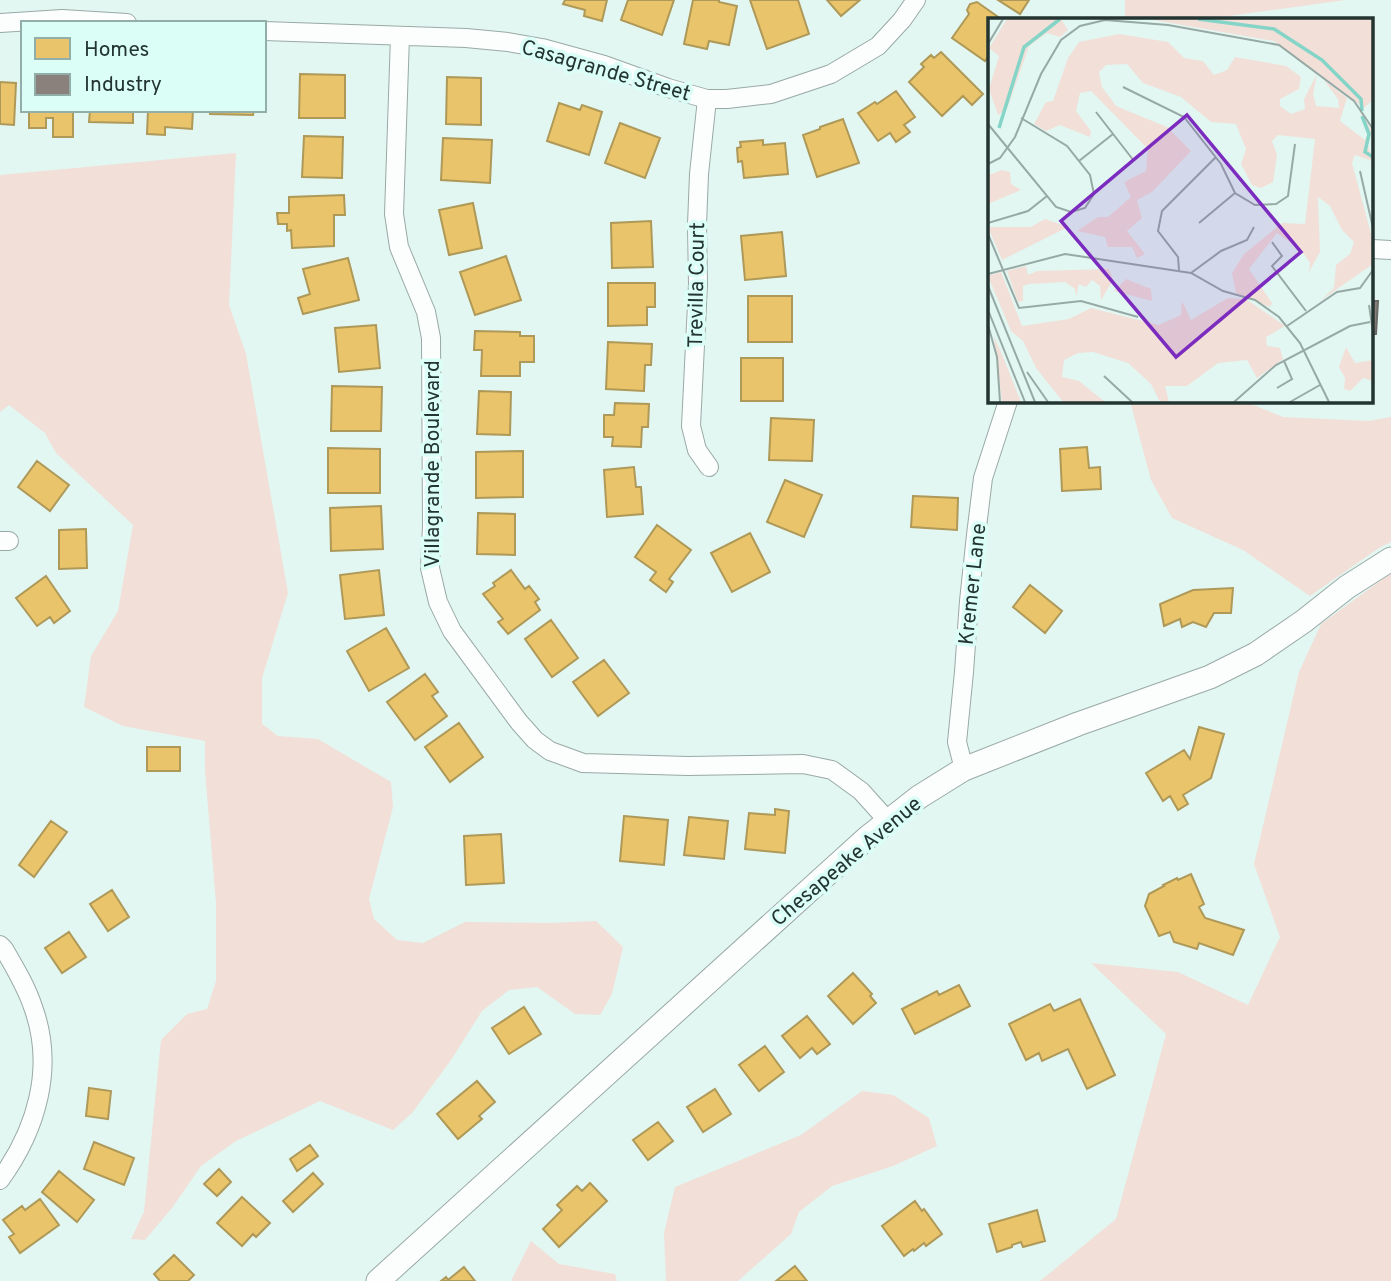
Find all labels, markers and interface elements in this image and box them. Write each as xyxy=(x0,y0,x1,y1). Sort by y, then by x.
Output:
inset map xyxy=(988,18,1374,402)
legend xyxy=(21,21,266,112)
street label: Casagrande Street xyxy=(518,34,693,108)
text: Homes xyxy=(84,37,149,64)
text: Industry xyxy=(84,72,162,99)
street label: Trevilla Court xyxy=(683,222,712,348)
street label: Villagrande Boulevard xyxy=(420,360,447,568)
street label: Kremer Lane xyxy=(954,522,993,646)
street label: Chesapeake Avenue xyxy=(766,791,928,933)

